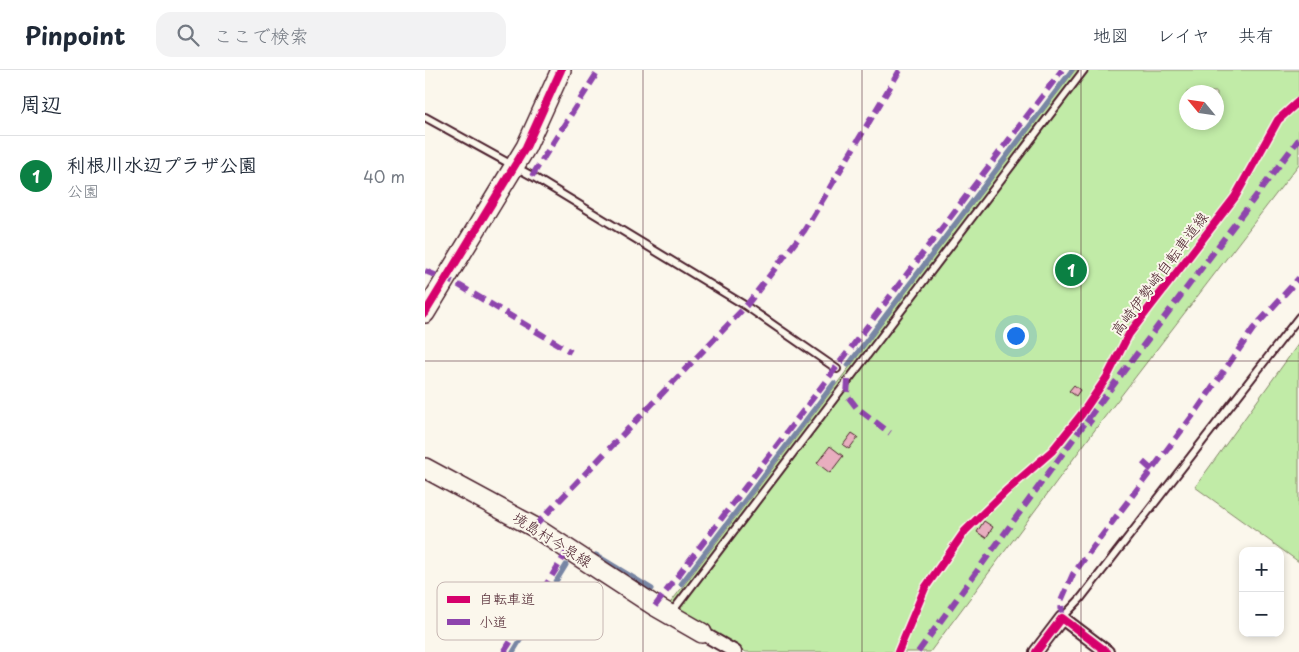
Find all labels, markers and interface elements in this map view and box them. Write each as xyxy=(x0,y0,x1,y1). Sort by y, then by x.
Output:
search box xyxy=(156,12,506,57)
text: Pinpoint xyxy=(25,17,126,53)
icon: search xyxy=(174,21,202,49)
text: ここで検索 xyxy=(214,21,309,49)
text: 地図 xyxy=(1093,21,1129,48)
text: レイヤ xyxy=(1157,21,1210,48)
text: 共有 xyxy=(1238,21,1274,48)
north arrow xyxy=(1179,85,1224,130)
text: 周辺 xyxy=(20,87,62,119)
text: 利根川水辺プラザ公園 xyxy=(67,150,257,178)
text: 1 xyxy=(32,164,40,188)
text: 40 m xyxy=(363,164,405,188)
text: 公園 xyxy=(67,178,99,202)
street label: 高崎伊勢崎自転車道線 xyxy=(1104,206,1213,340)
pin: 1 xyxy=(1055,251,1087,289)
your location xyxy=(1003,323,1029,349)
street label: 境島村今泉線 xyxy=(509,505,597,572)
map controls xyxy=(1239,547,1284,637)
button: + xyxy=(1239,547,1284,592)
legend xyxy=(437,582,603,640)
text: 自転車道 xyxy=(479,588,535,609)
button: − xyxy=(1239,592,1284,637)
text: 小道 xyxy=(479,611,507,632)

